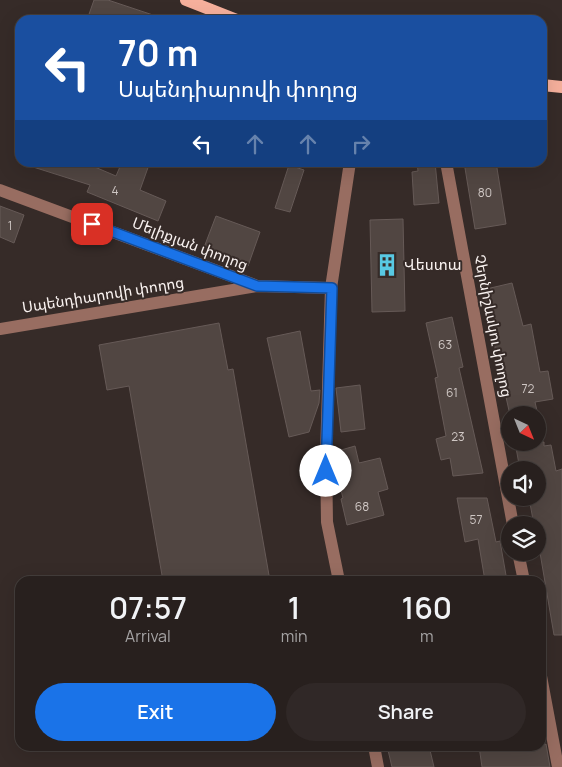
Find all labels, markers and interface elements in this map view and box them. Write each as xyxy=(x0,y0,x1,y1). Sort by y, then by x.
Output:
text: 70 m xyxy=(118,29,198,77)
icon: left xyxy=(35,35,100,100)
text: Սպենդիարովի փողոց xyxy=(118,74,358,104)
icon: left xyxy=(188,130,216,158)
icon: ahead xyxy=(241,130,269,158)
icon: ahead xyxy=(294,130,322,158)
icon: right xyxy=(347,130,375,158)
house number: 4 xyxy=(111,182,119,199)
house number: 80 xyxy=(478,184,492,201)
pin xyxy=(71,203,113,245)
icon: arrive xyxy=(78,210,106,238)
street label: Մելիքյան փողոց xyxy=(129,212,251,275)
house number: 1 xyxy=(8,217,12,234)
building icon: Վեստա xyxy=(374,252,400,278)
street label: Չերնիշևսկու փողոց xyxy=(469,253,518,399)
place label: Վեստա xyxy=(404,254,461,275)
street label: Սպենդիարովի փողոց xyxy=(20,271,185,318)
house number: 63 xyxy=(438,336,452,353)
house number: 72 xyxy=(522,380,535,397)
house number: 61 xyxy=(446,384,458,401)
north arrow xyxy=(501,406,546,451)
map controls xyxy=(501,406,546,561)
house number: 23 xyxy=(451,428,465,445)
position arrow xyxy=(299,444,351,496)
button: sound xyxy=(501,461,546,506)
house number: 68 xyxy=(355,498,369,515)
house number: 57 xyxy=(470,511,482,528)
button: layers xyxy=(501,516,546,561)
text: 07:57 xyxy=(109,587,187,628)
text: 1 xyxy=(288,587,301,628)
text: 160 xyxy=(401,587,452,628)
text: Arrival xyxy=(125,625,171,647)
text: min xyxy=(281,625,308,647)
text: m xyxy=(420,625,434,647)
button: Exit xyxy=(35,683,276,741)
button: Share xyxy=(286,683,526,741)

